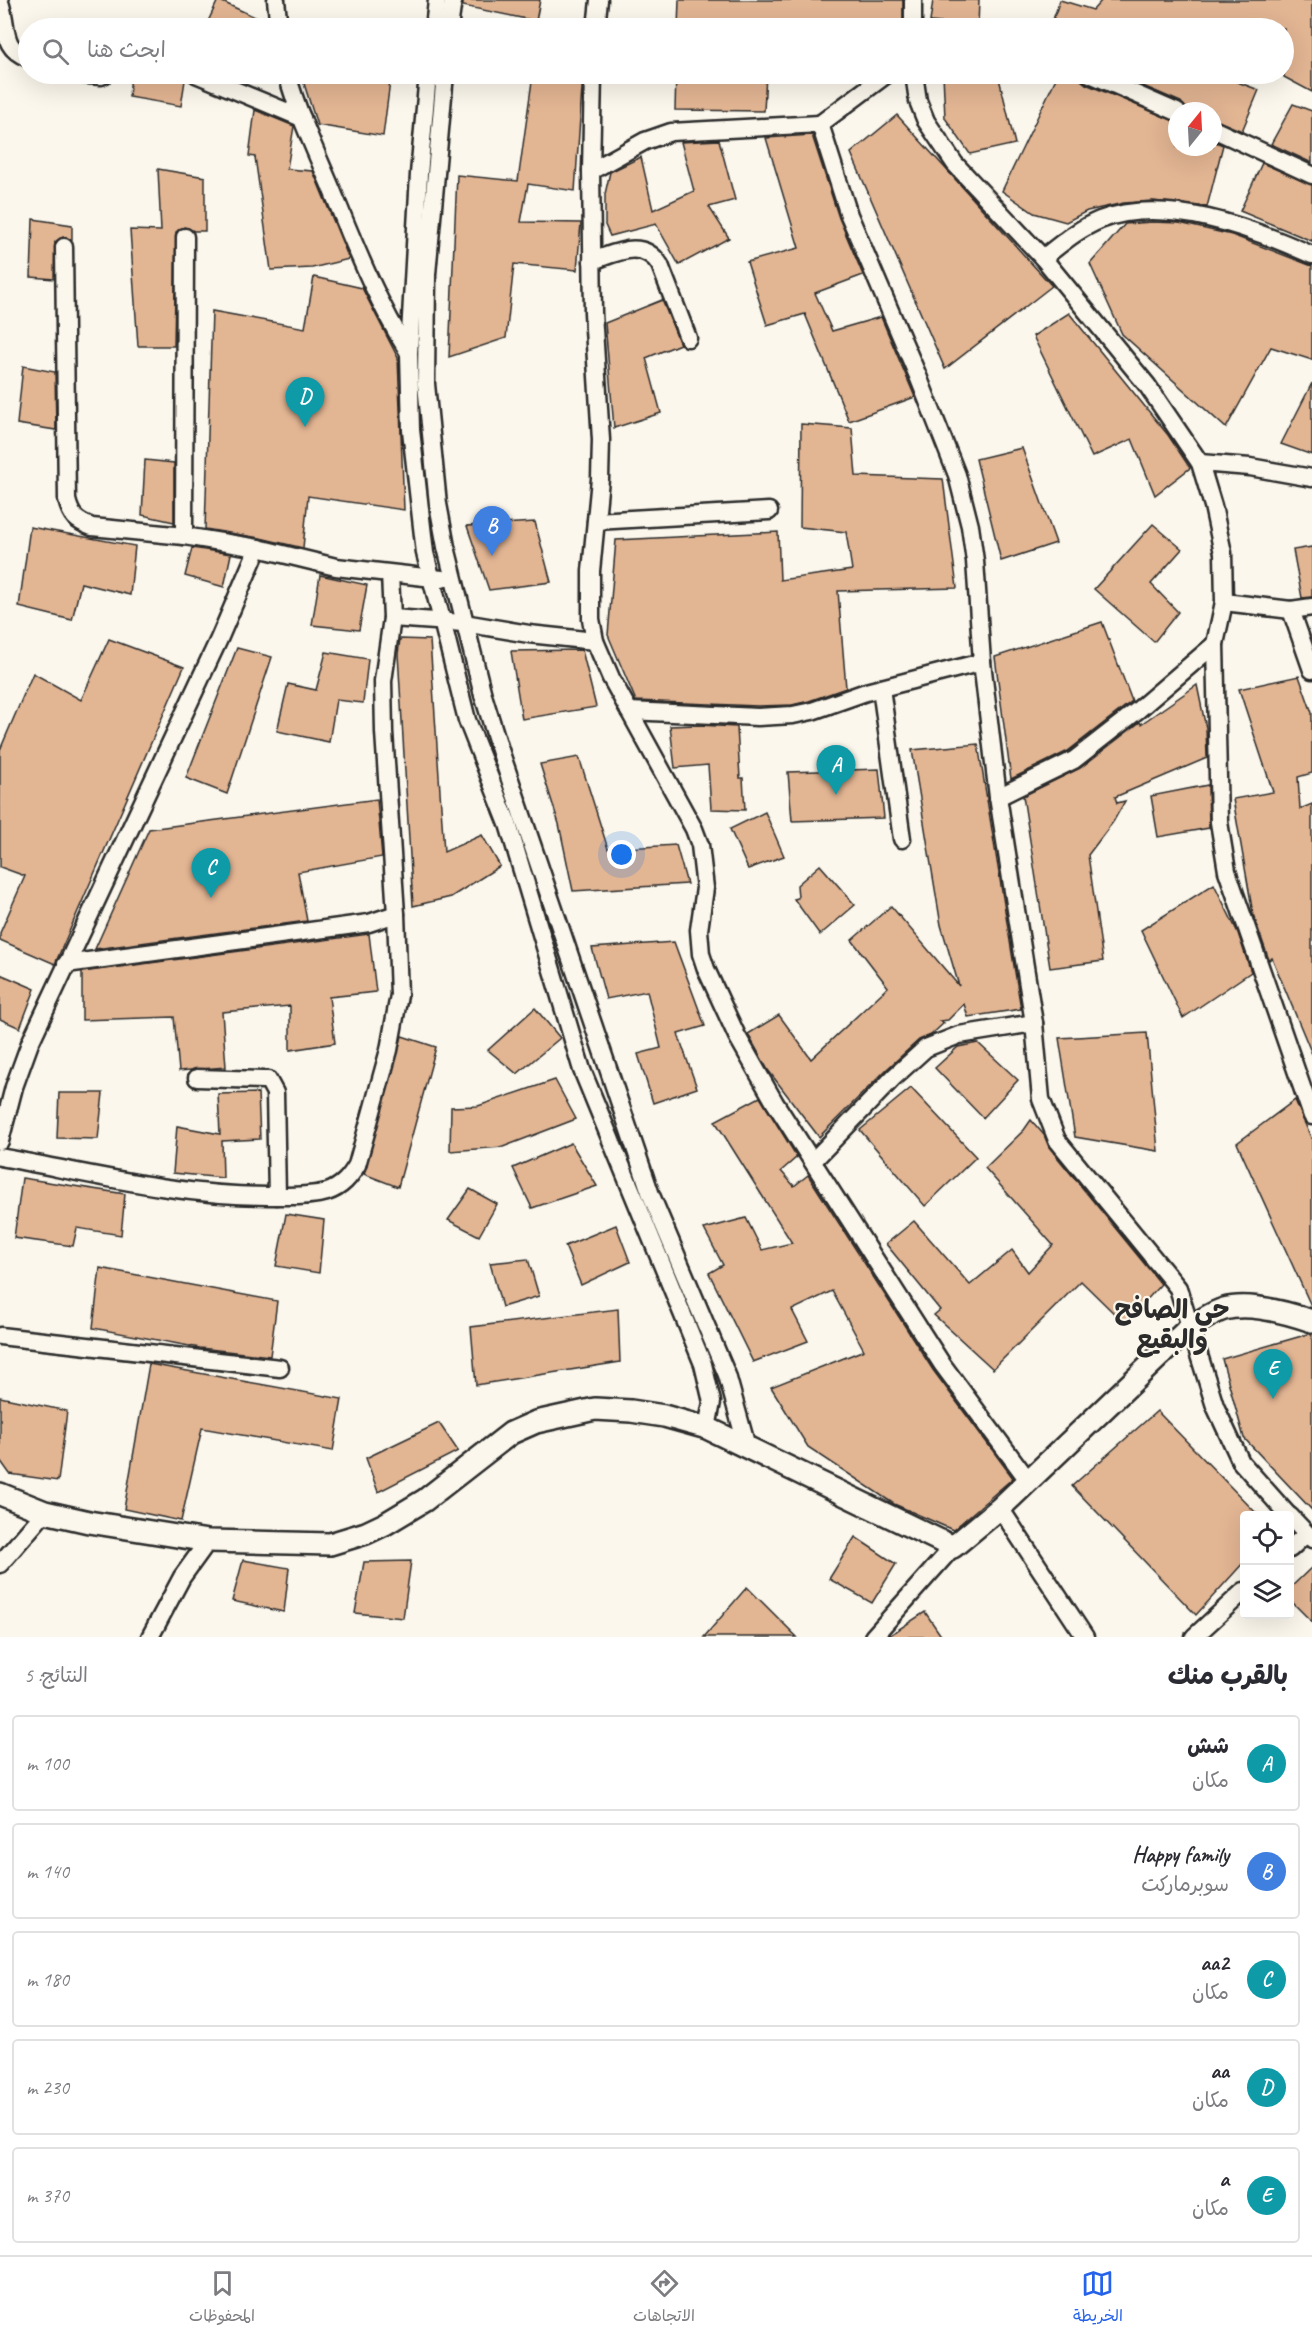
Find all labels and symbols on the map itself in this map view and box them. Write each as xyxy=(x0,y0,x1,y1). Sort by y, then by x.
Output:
north arrow xyxy=(1168,102,1222,156)
pin: D xyxy=(286,378,324,427)
pin: B xyxy=(472,506,512,556)
pin: A xyxy=(816,746,856,795)
your location xyxy=(607,840,636,869)
pin: C xyxy=(192,848,230,898)
district label: حي الصافح والبقيع xyxy=(1114,1293,1230,1358)
pin: E xyxy=(1254,1350,1292,1399)

